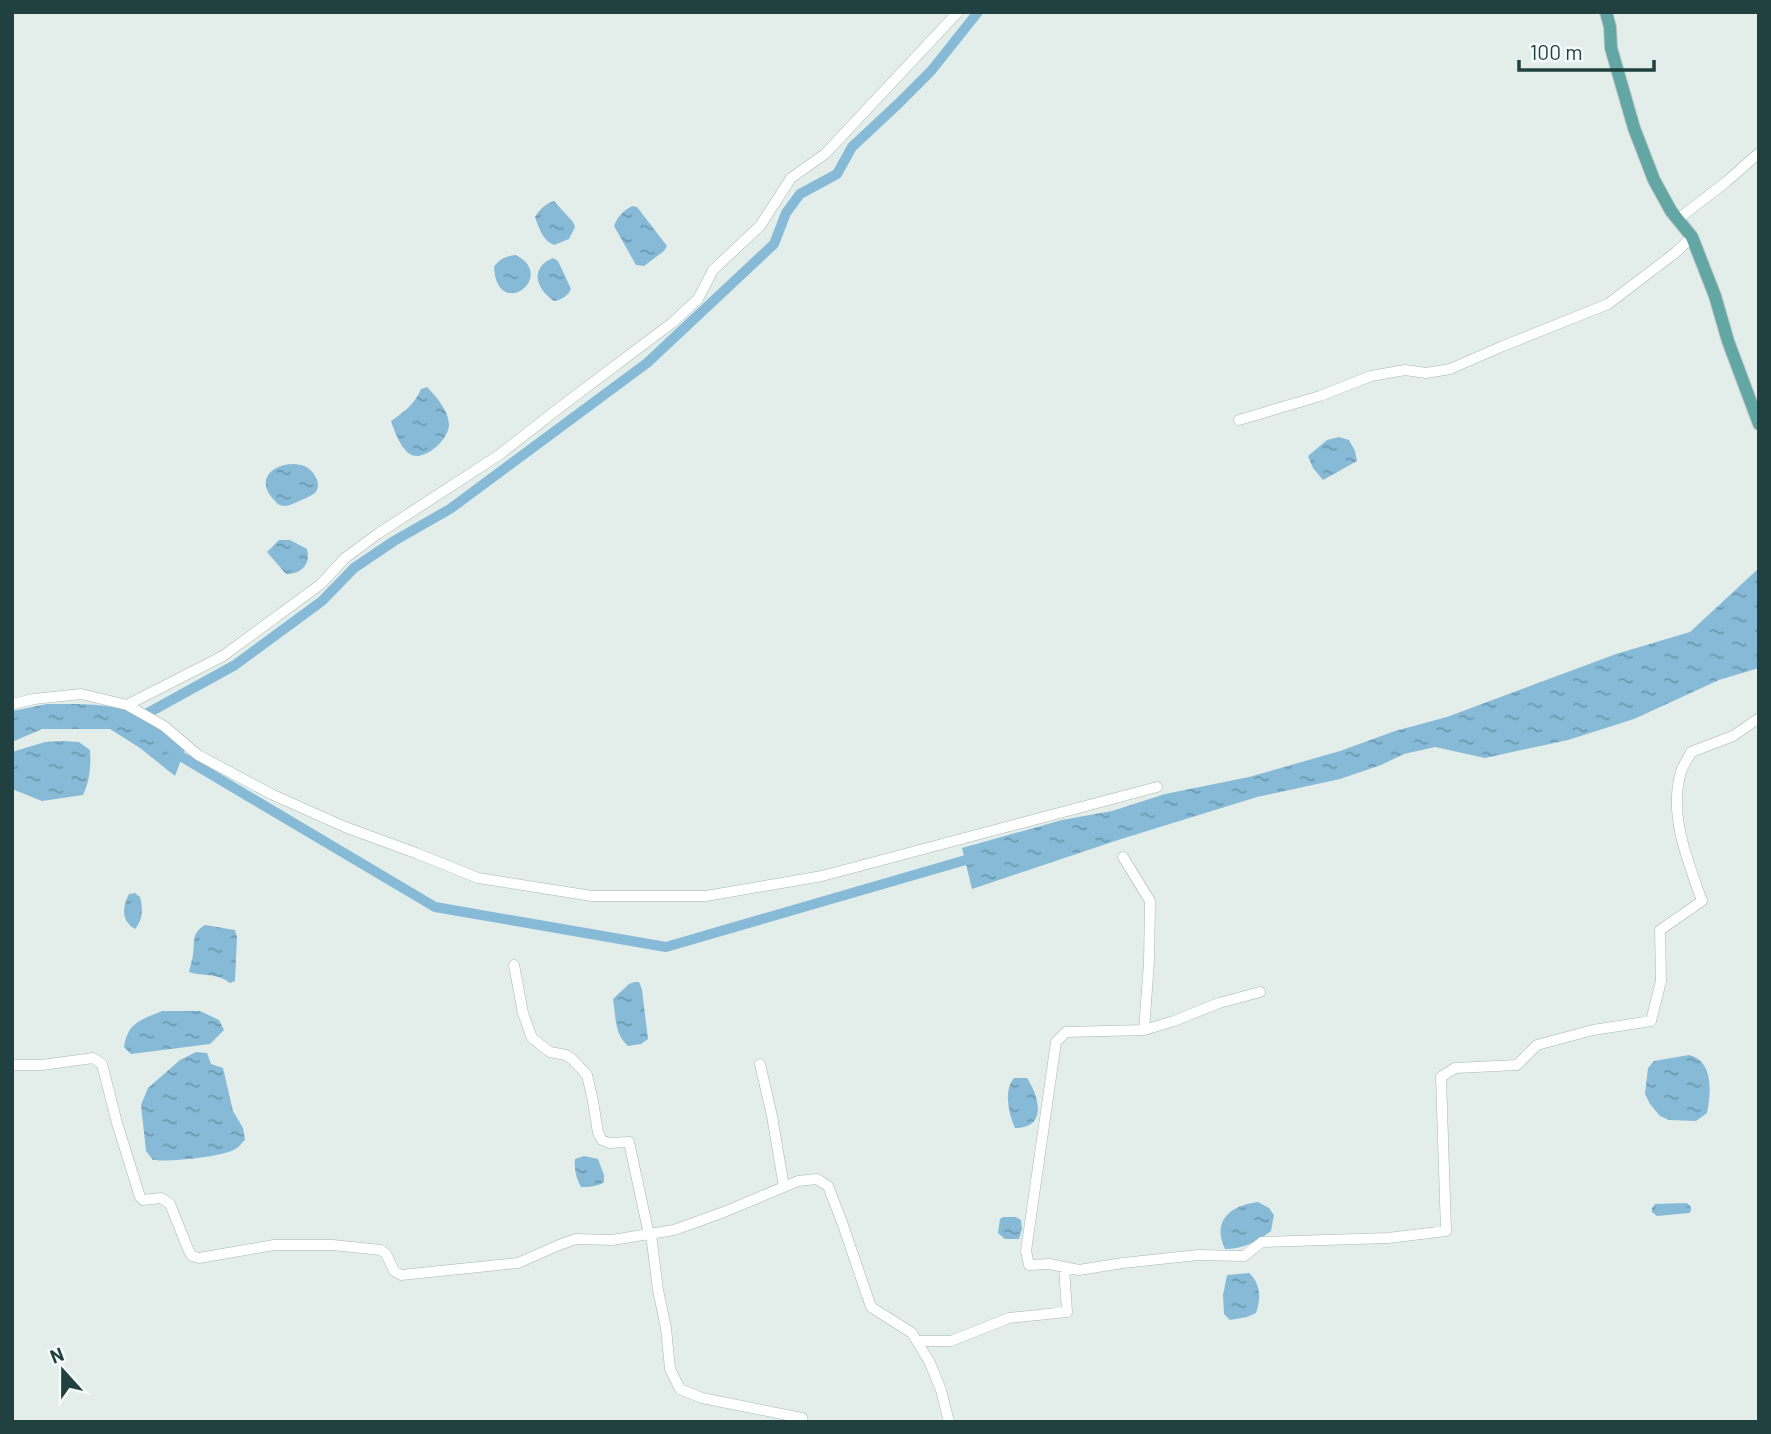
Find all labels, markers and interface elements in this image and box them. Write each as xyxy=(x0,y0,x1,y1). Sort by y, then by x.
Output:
scale bar xyxy=(1519,28,1654,72)
text: 100 m xyxy=(1530,39,1583,64)
north arrow xyxy=(28,1336,98,1406)
text: N xyxy=(47,1342,67,1368)

